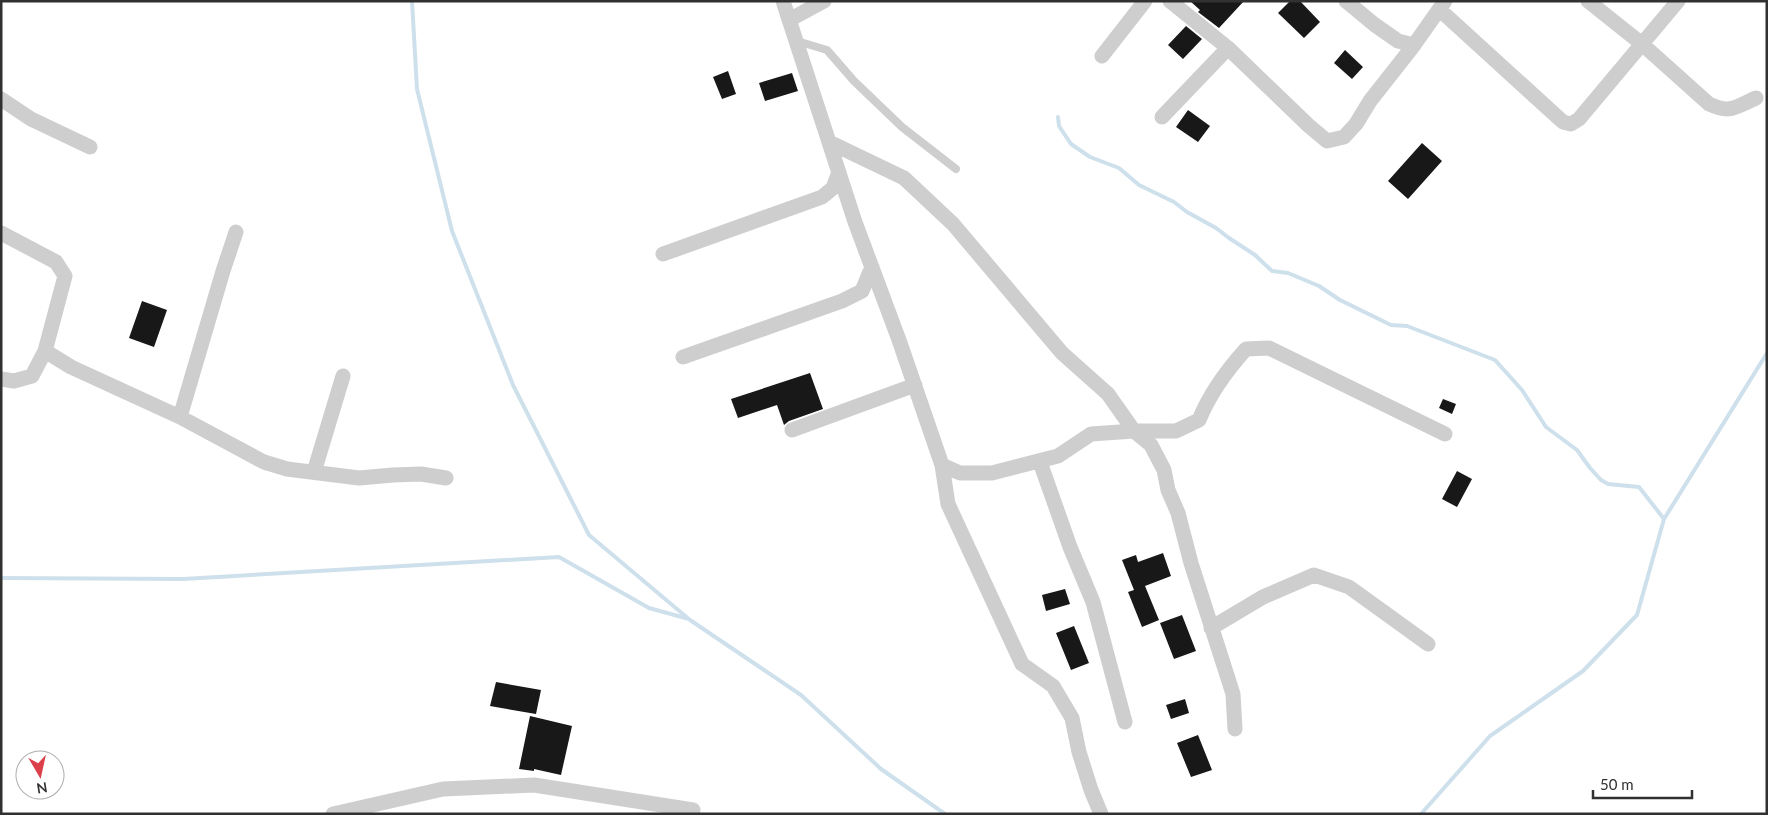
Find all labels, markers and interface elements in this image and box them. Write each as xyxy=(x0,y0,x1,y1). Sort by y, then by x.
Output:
north arrow xyxy=(15,750,65,800)
scale bar xyxy=(1593,768,1692,800)
text: 50 m xyxy=(1600,775,1634,793)
text: N xyxy=(35,779,49,798)

